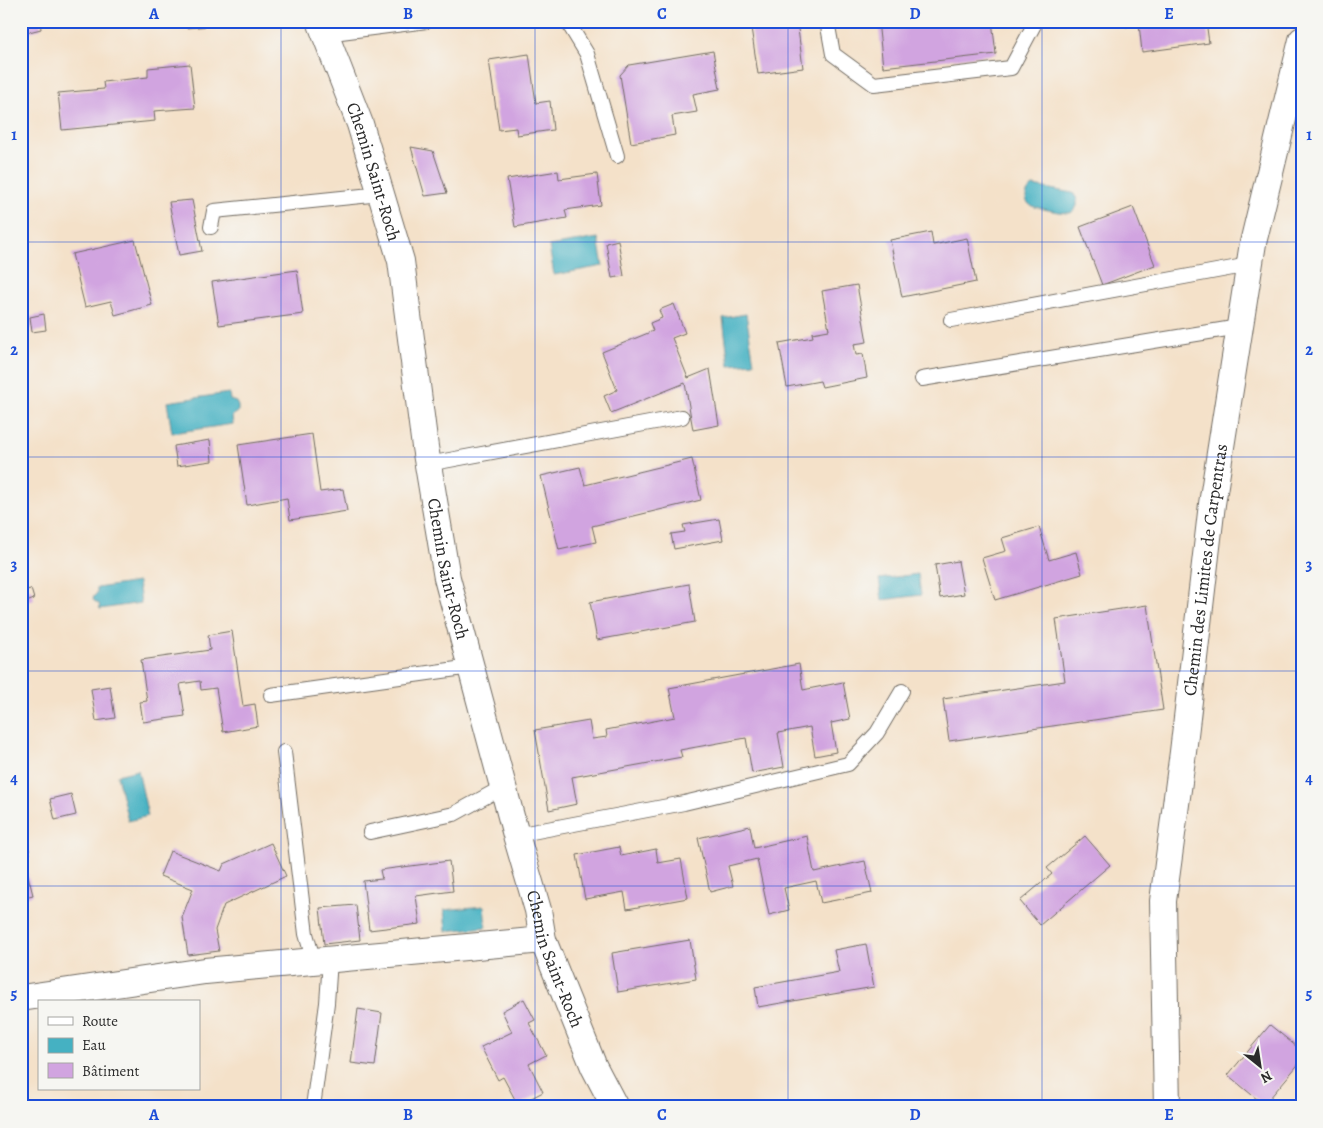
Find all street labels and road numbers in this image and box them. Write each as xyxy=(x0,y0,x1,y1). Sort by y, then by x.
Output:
street label: Chemin Saint-Roch xyxy=(341,99,406,244)
street label: Chemin des Limites de Carpentras xyxy=(1178,442,1233,697)
street label: Chemin Saint-Roch xyxy=(422,496,475,642)
street label: Chemin Saint-Roch xyxy=(521,887,589,1032)

